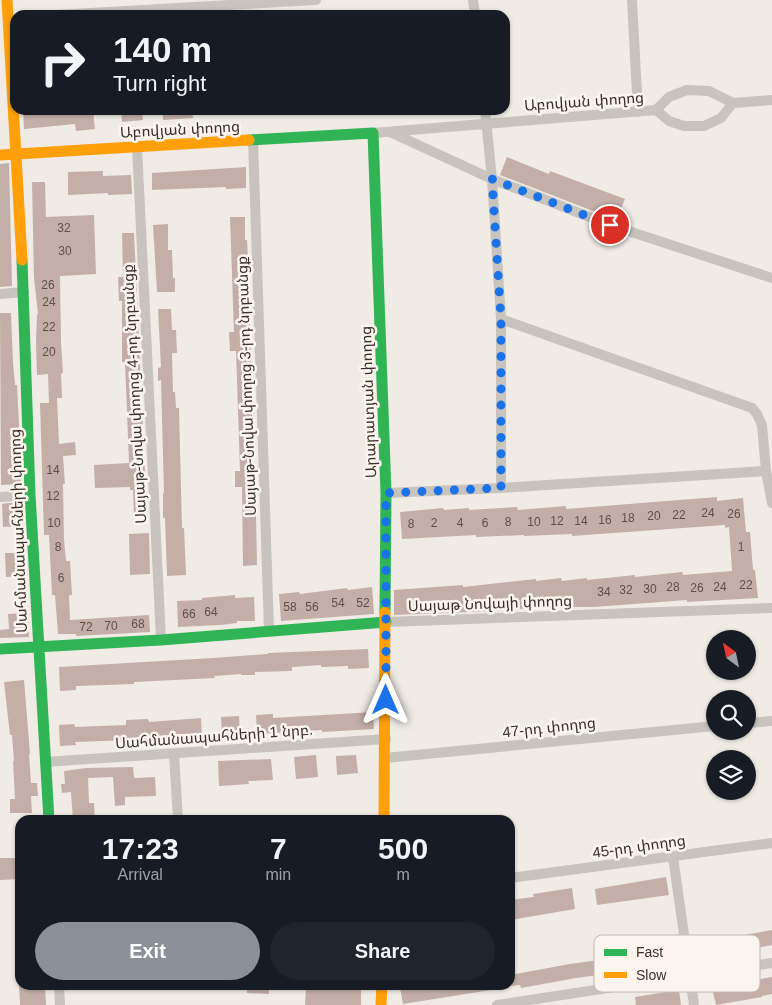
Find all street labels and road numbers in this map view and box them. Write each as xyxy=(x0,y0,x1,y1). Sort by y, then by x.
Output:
street label: Աբովյան փողոց xyxy=(523,88,645,115)
street label: Աբովյան փողոց xyxy=(120,117,241,142)
street label: Սայաթ-Նովա փողոց 3-րդ նրբանցք xyxy=(233,256,260,516)
street label: Սայաթ-Նովա փողոց 4-րդ նրբանցք xyxy=(119,264,150,524)
street label: Արարատյան փողոց xyxy=(357,326,380,478)
street label: Սահմանապահների փողոց xyxy=(6,429,31,633)
street label: Սայաթ Նովայի փողոց xyxy=(408,592,572,615)
street label: 47-րդ փողոց xyxy=(501,714,597,741)
street label: Սահմանապահների 1 նրբ. xyxy=(114,721,314,752)
street label: 45-րդ փողոց xyxy=(591,831,687,862)

